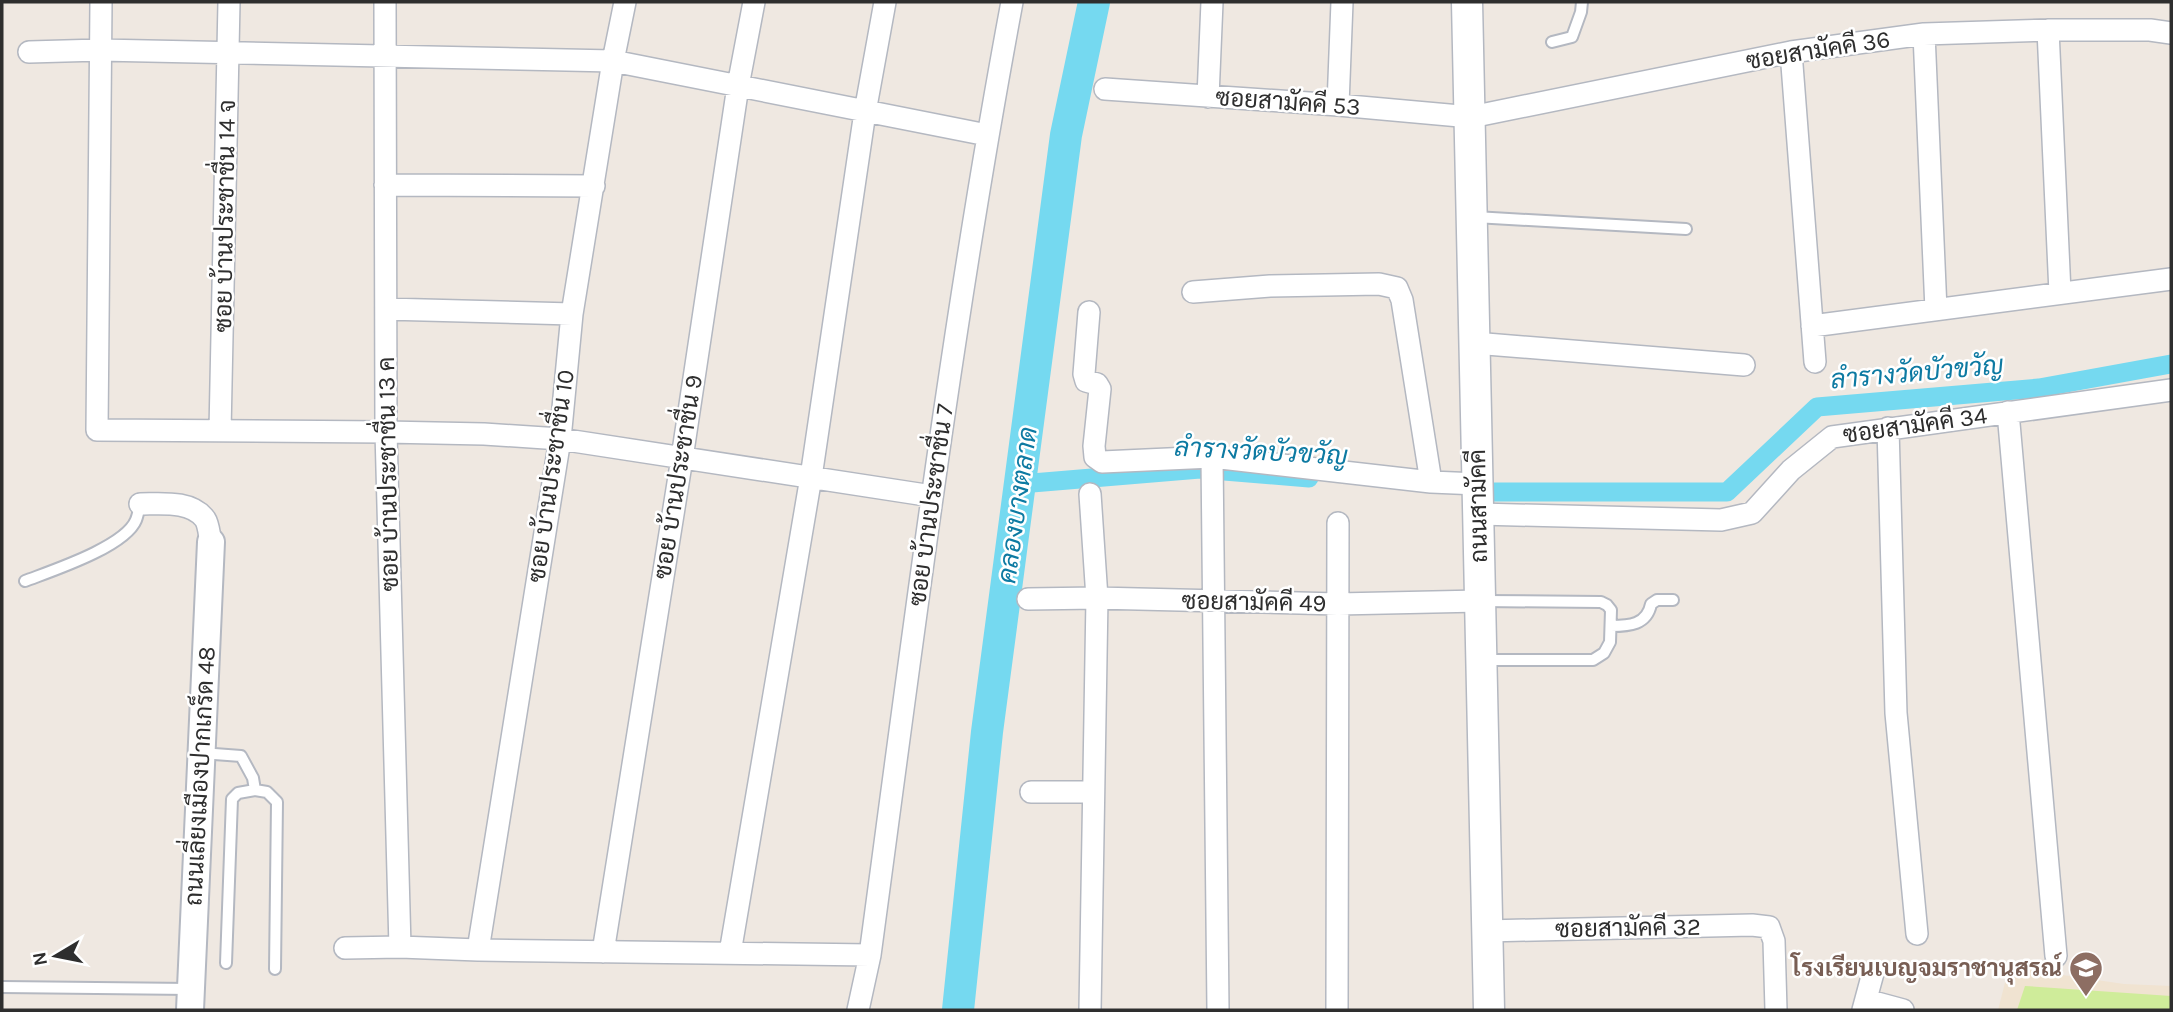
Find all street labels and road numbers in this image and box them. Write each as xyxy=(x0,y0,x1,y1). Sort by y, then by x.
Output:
street label: ซอยสามัคคี 36 xyxy=(1744,24,1892,75)
street label: ซอยสามัคคี 53 xyxy=(1215,82,1362,121)
street label: ซอย บ้านประชาชื่น 14 จ xyxy=(202,99,241,333)
street label: ซอย บ้านประชาชื่น 13 ค xyxy=(365,356,404,592)
street label: ซอย บ้านประชาชื่น 10 xyxy=(515,367,580,584)
street label: ซอย บ้านประชาชื่น 9 xyxy=(641,372,708,581)
street label: ซอยสามัคคี 34 xyxy=(1841,400,1989,449)
street label: ซอย บ้านประชาชื่น 7 xyxy=(896,401,959,608)
street label: ถนนสามัคคี xyxy=(1462,449,1493,563)
street label: ซอยสามัคคี 49 xyxy=(1181,586,1327,617)
street label: ถนนเลี่ยงเมืองปากเกร็ด 48 xyxy=(172,645,221,906)
street label: ซอยสามัคคี 32 xyxy=(1555,912,1701,943)

